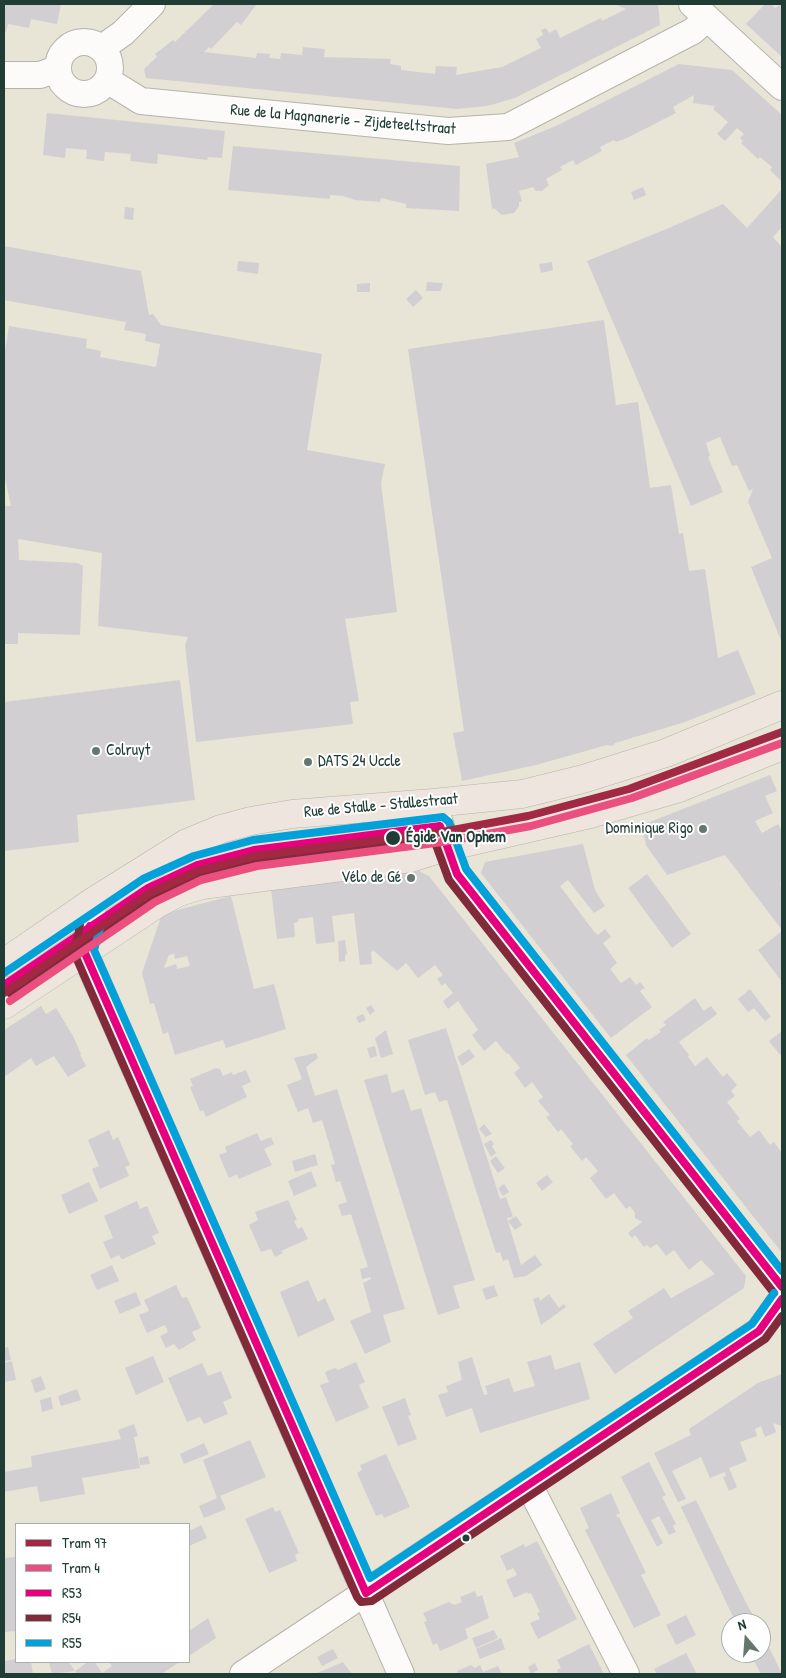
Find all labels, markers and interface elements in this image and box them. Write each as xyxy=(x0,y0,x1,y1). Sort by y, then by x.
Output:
street label: Rue de la Magnanerie - Zijdeteeltstraat xyxy=(230,101,456,139)
place label: Colruyt xyxy=(106,741,150,761)
marker: Colruyt xyxy=(90,745,102,757)
place label: DATS 24 Uccle xyxy=(318,752,401,772)
marker: DATS 24 Uccle xyxy=(302,756,314,768)
street label: Rue de Stalle - Stallestraat xyxy=(303,790,459,822)
place label: Dominique Rigo xyxy=(605,819,693,839)
marker: Dominique Rigo xyxy=(697,823,709,835)
place label: Égide Van Ophem xyxy=(406,828,506,848)
marker: Égide Van Ophem xyxy=(384,829,402,847)
place label: Vélo de Gé xyxy=(341,868,401,888)
marker: Vélo de Gé xyxy=(405,872,417,884)
legend xyxy=(15,1523,190,1663)
text: Tram 97 xyxy=(62,1532,107,1553)
unlabelled marker xyxy=(461,1533,471,1543)
text: Tram 4 xyxy=(62,1557,100,1578)
text: R53 xyxy=(62,1582,82,1603)
text: R54 xyxy=(62,1607,81,1628)
north arrow xyxy=(721,1613,771,1663)
text: N xyxy=(735,1614,748,1634)
text: R55 xyxy=(62,1632,82,1653)

